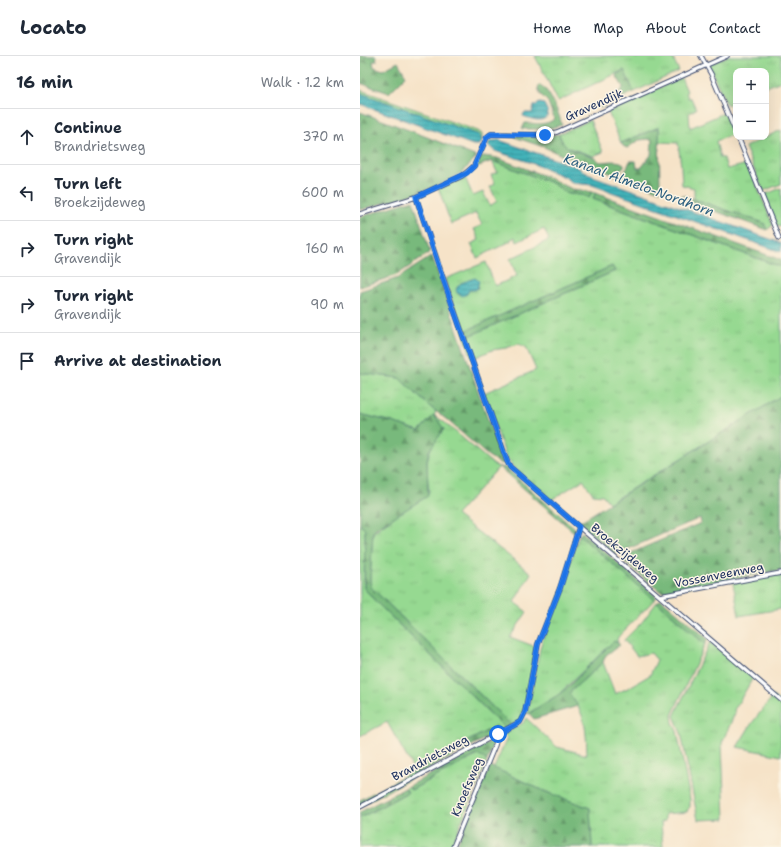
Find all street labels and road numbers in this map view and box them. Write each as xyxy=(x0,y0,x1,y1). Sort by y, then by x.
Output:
street label: Gravendijk xyxy=(562,85,626,125)
street label: Broekzijdeweg xyxy=(587,520,663,586)
street label: Vossenveenweg xyxy=(673,558,765,592)
street label: Brandrietsweg xyxy=(389,731,471,785)
street label: Knoefsweg xyxy=(447,755,487,819)

